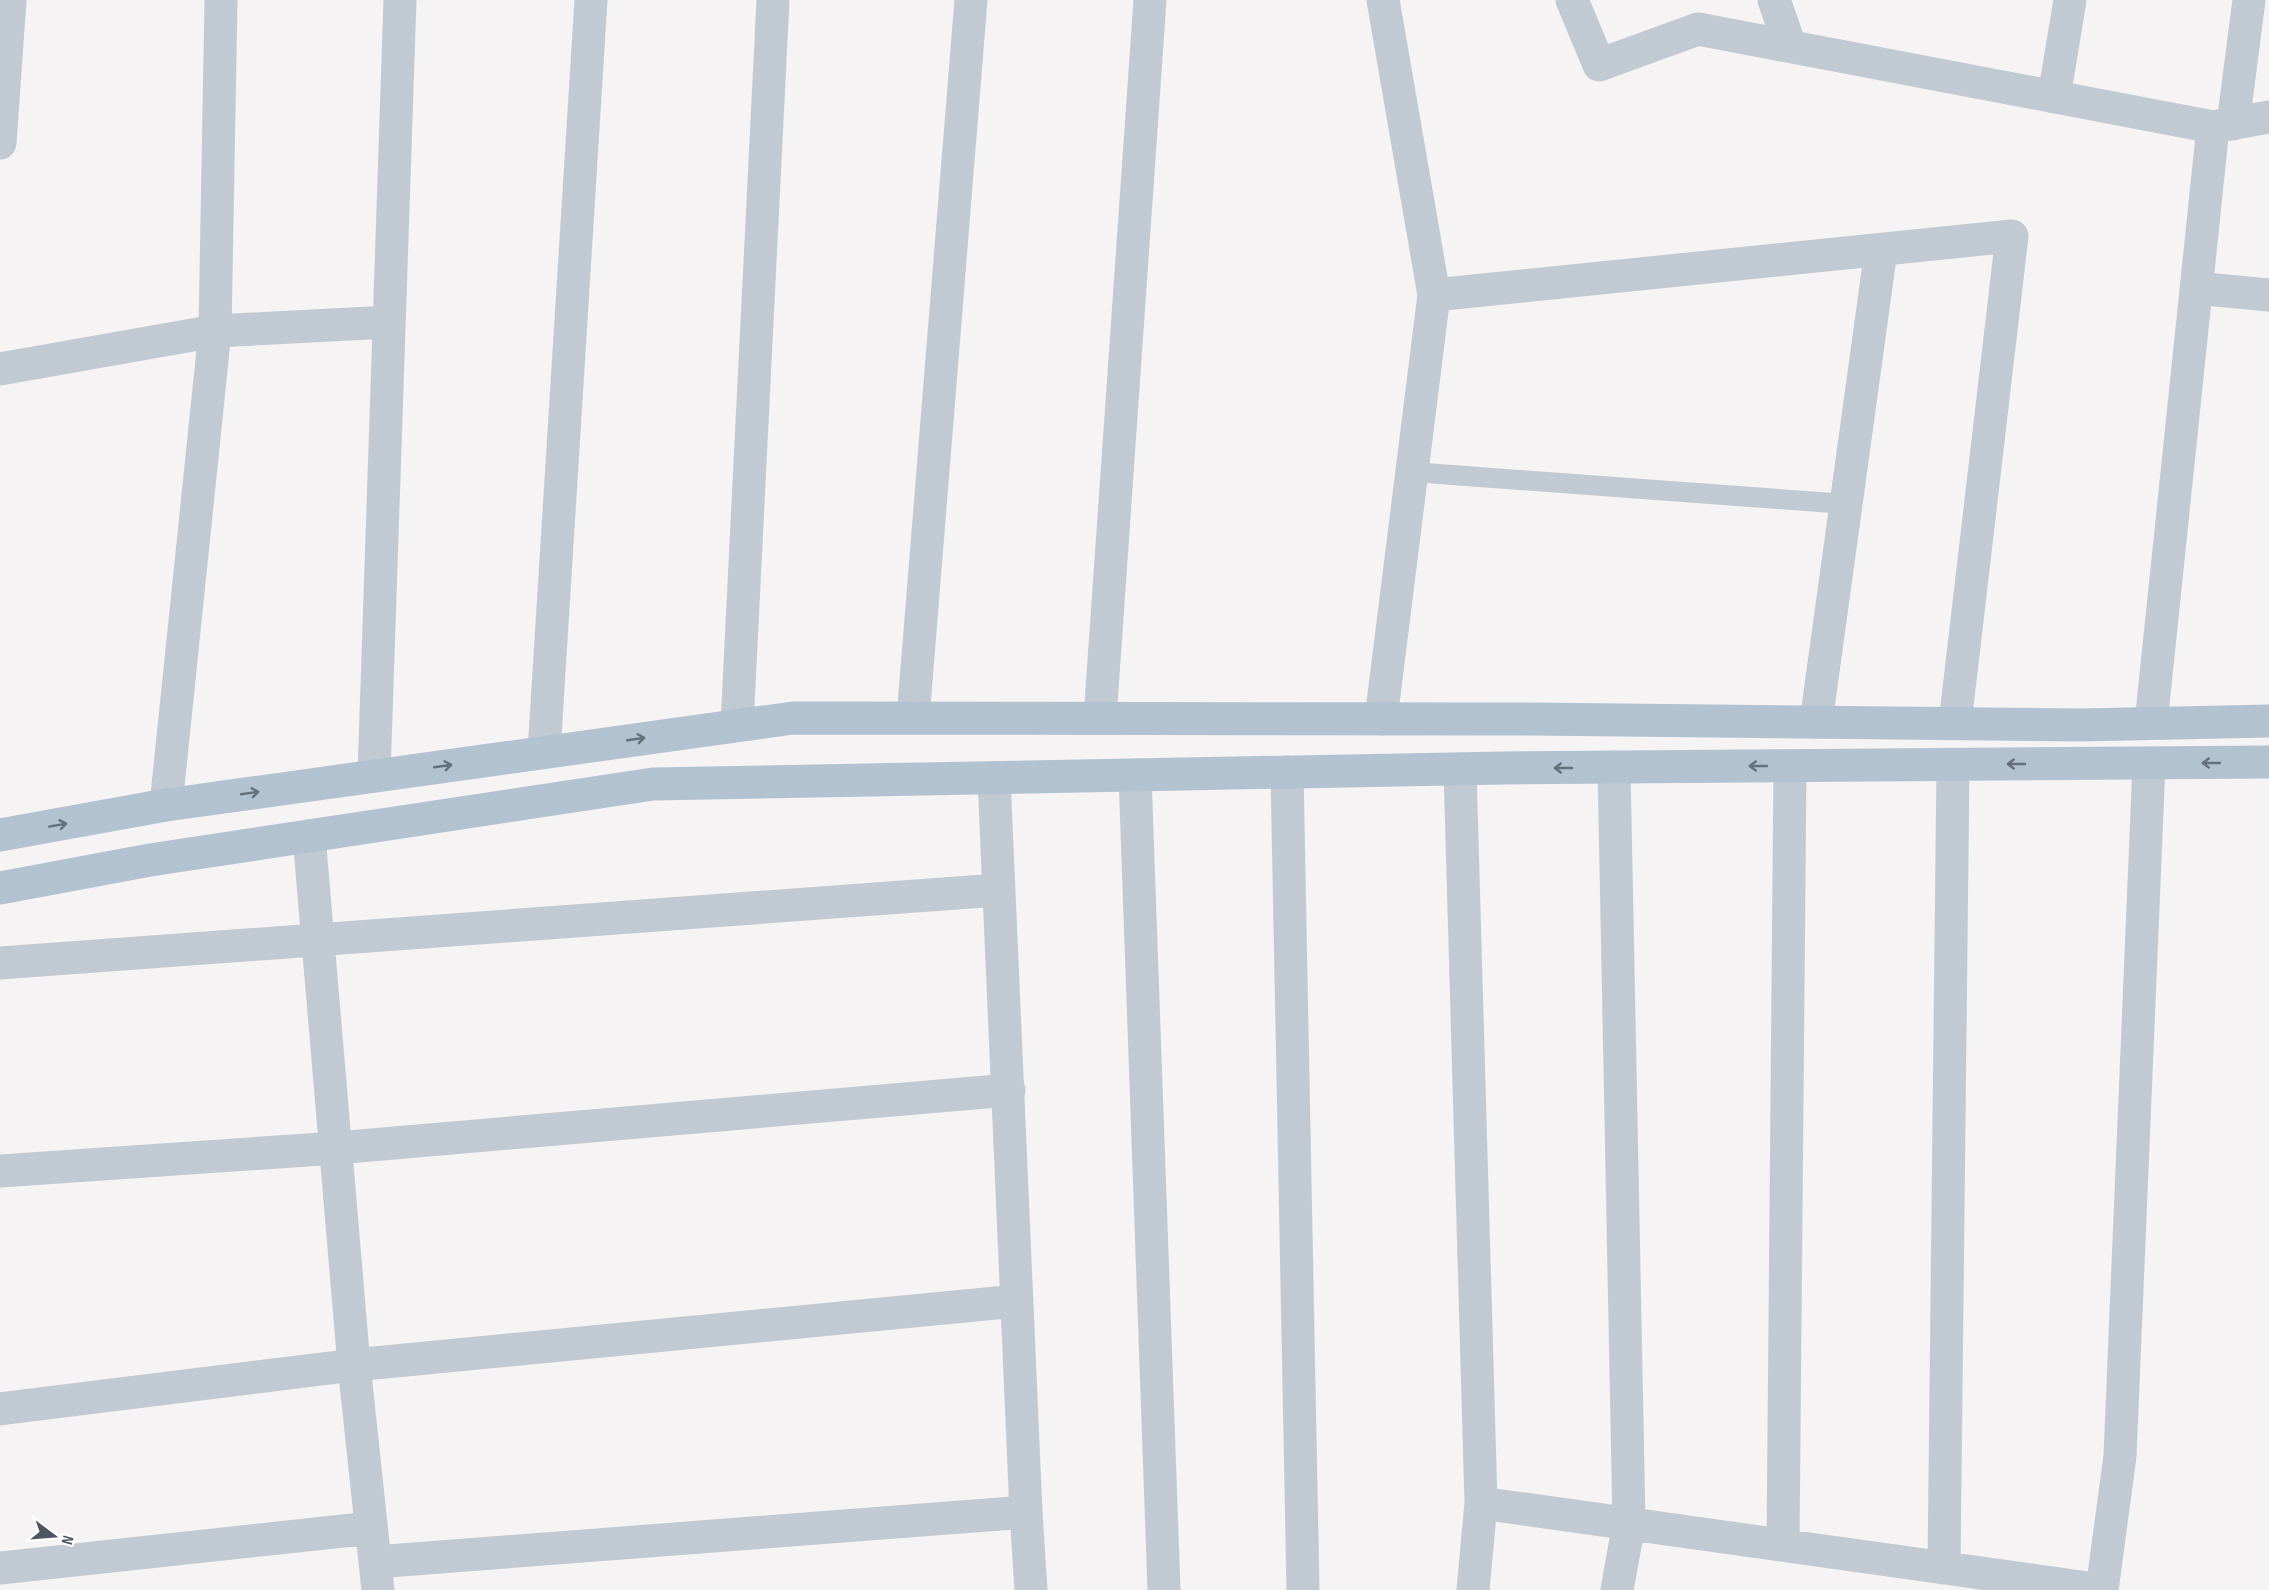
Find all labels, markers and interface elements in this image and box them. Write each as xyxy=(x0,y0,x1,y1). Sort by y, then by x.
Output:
one-way arrow xyxy=(626,734,646,745)
one-way arrow xyxy=(2201,757,2221,769)
one-way arrow xyxy=(2006,758,2026,770)
one-way arrow xyxy=(1748,760,1768,772)
one-way arrow xyxy=(433,761,452,772)
one-way arrow xyxy=(1553,762,1573,774)
one-way arrow xyxy=(239,787,259,798)
one-way arrow xyxy=(47,819,67,830)
north arrow xyxy=(24,1506,84,1566)
text: N xyxy=(57,1533,77,1546)

